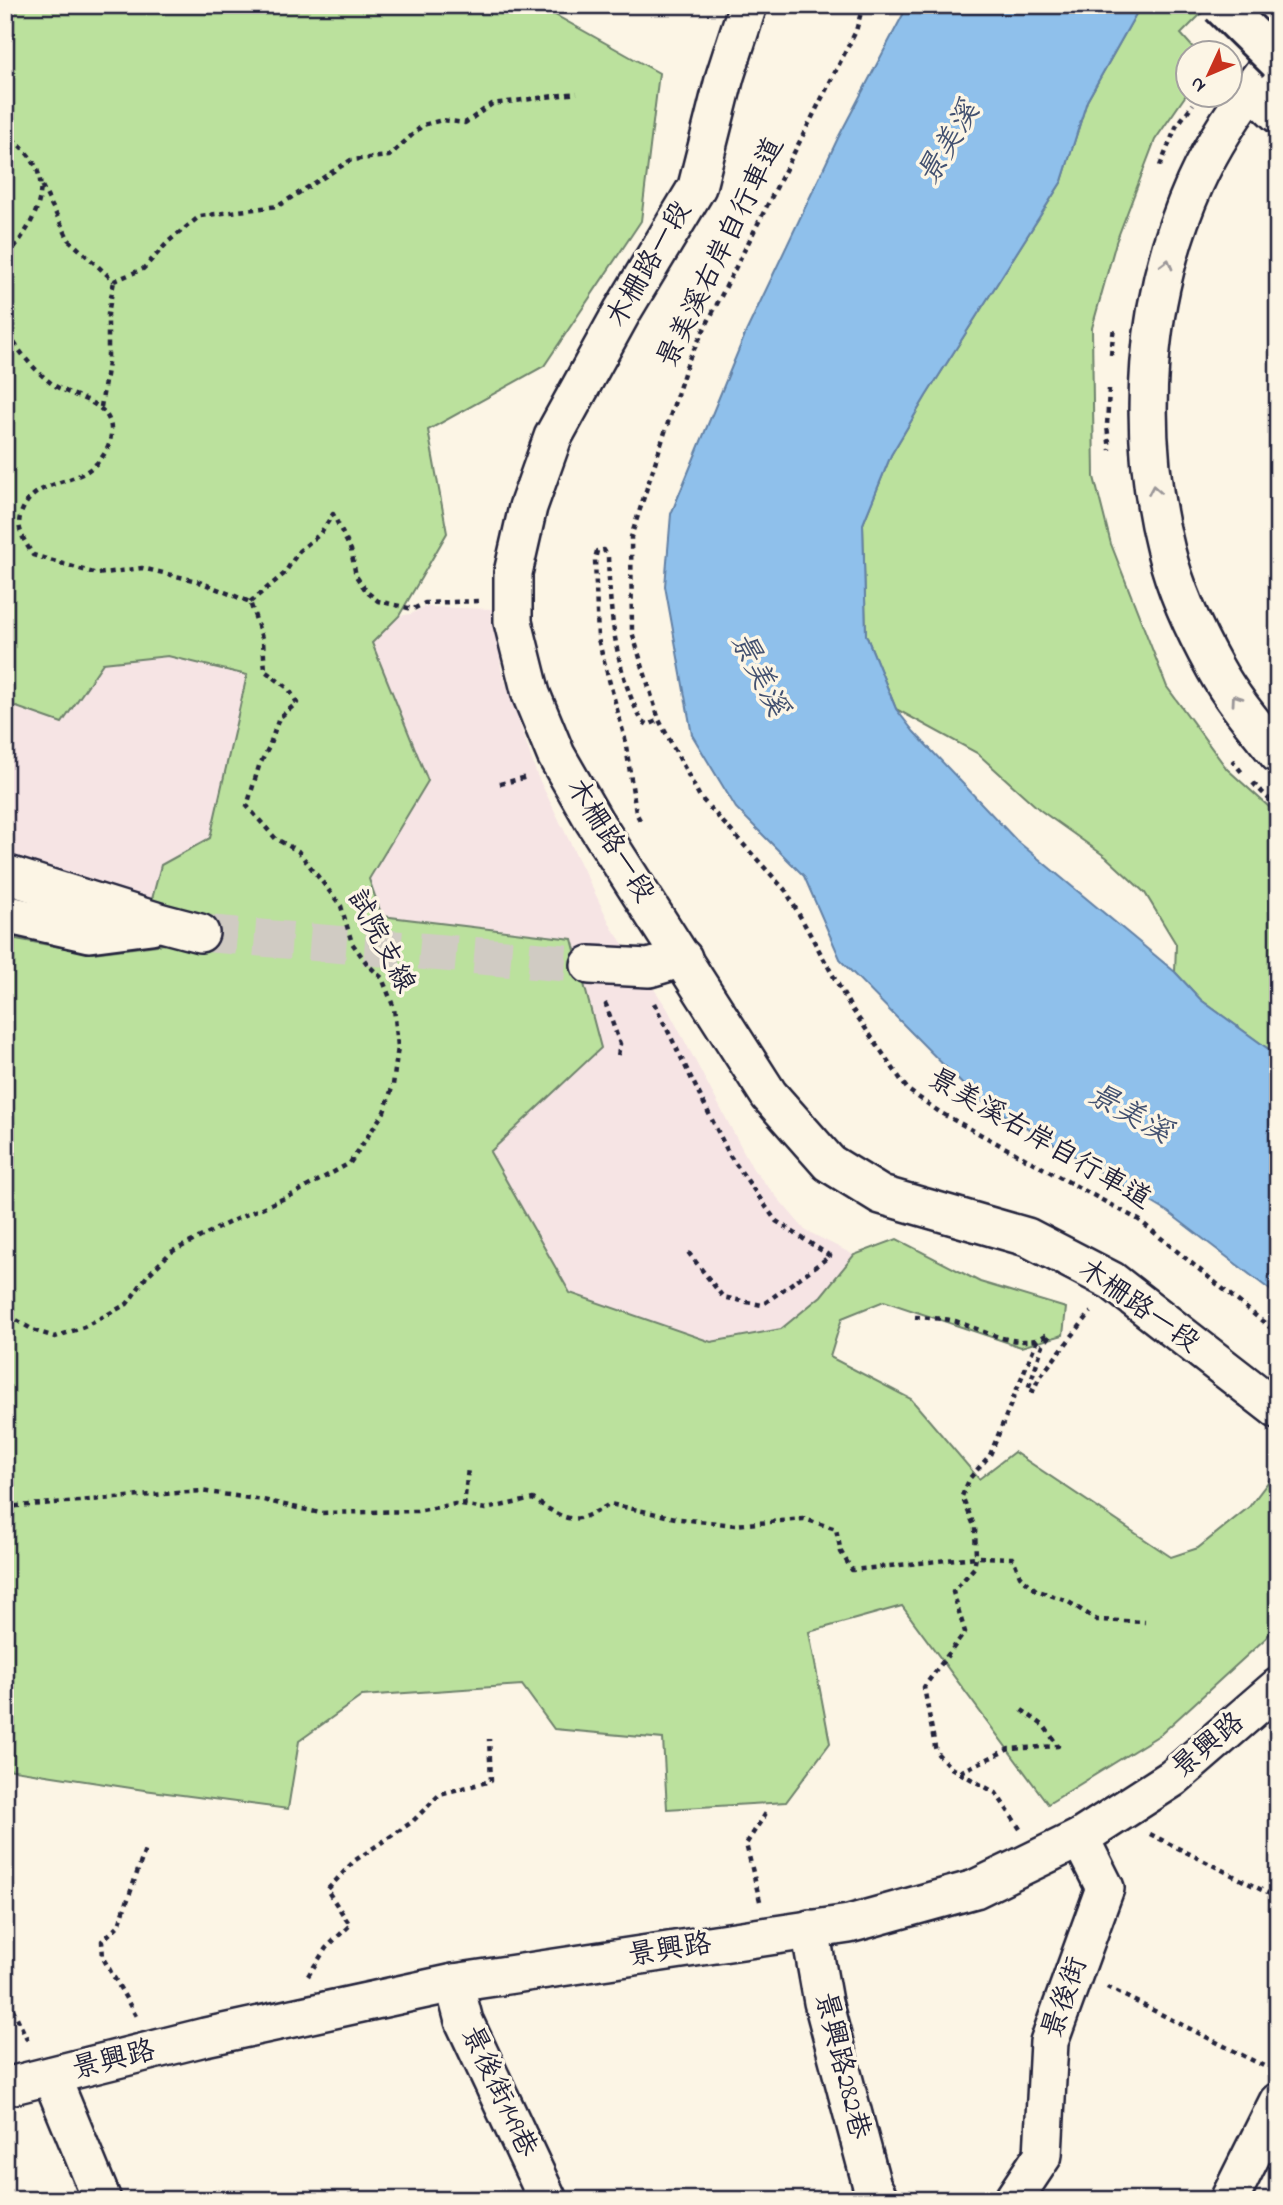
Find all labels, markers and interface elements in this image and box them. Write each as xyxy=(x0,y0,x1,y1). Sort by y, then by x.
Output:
north arrow xyxy=(1174,38,1244,108)
text: N xyxy=(1184,70,1213,98)
water label: 景美溪 xyxy=(908,92,993,194)
street label: 景美溪右岸自行車道 xyxy=(648,131,796,375)
street label: 木柵路一段 xyxy=(597,194,703,336)
one-way arrow xyxy=(1159,259,1173,271)
one-way arrow xyxy=(1147,484,1162,496)
water label: 景美溪 xyxy=(718,625,799,727)
one-way arrow xyxy=(1232,694,1244,707)
street label: 木柵路一段 xyxy=(555,771,663,911)
street label: 試院支線 xyxy=(336,883,424,1001)
street label: 景美溪右岸自行車道 xyxy=(920,1059,1158,1221)
water label: 景美溪 xyxy=(1079,1074,1181,1157)
street label: 木柵路一段 xyxy=(1069,1250,1207,1364)
street label: 景興路 xyxy=(1164,1703,1254,1789)
street label: 景興路 xyxy=(625,1924,715,1978)
street label: 景後街 xyxy=(1033,1952,1099,2044)
street label: 景興路282巷 xyxy=(803,1988,879,2145)
street label: 景後街149巷 xyxy=(450,2019,547,2165)
street label: 景興路 xyxy=(68,2031,160,2091)

